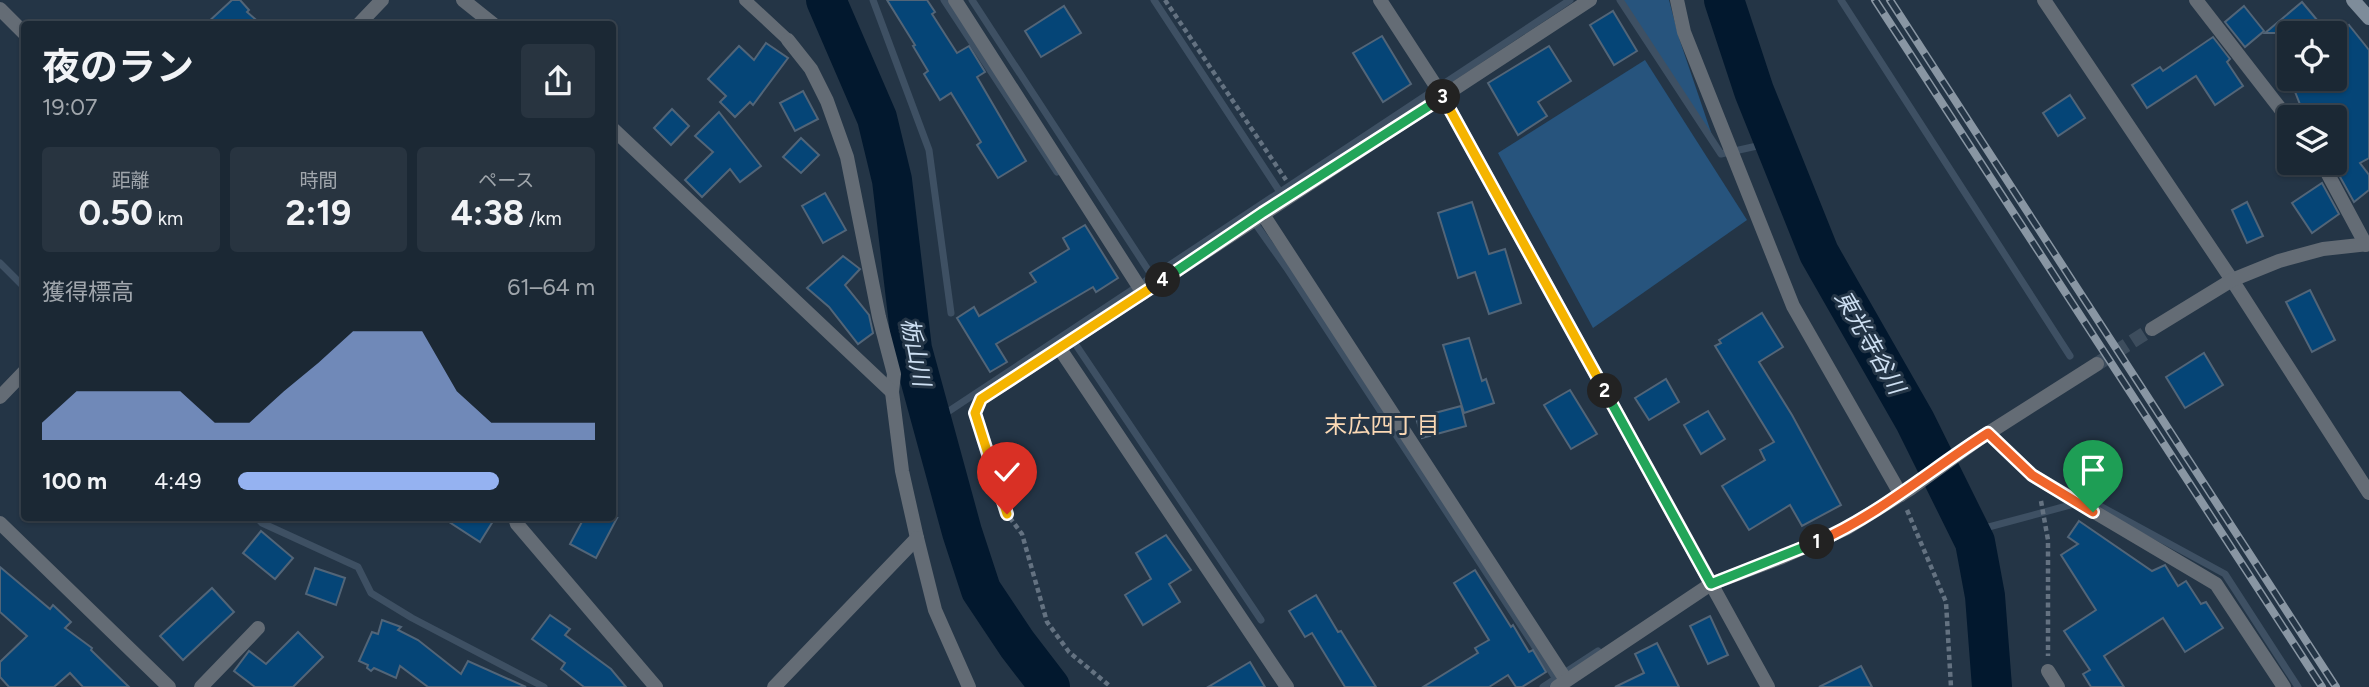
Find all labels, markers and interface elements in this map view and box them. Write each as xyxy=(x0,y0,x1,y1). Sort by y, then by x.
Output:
map controls xyxy=(2277,21,2347,175)
button: locate xyxy=(2277,21,2347,91)
text: 夜のラン xyxy=(42,44,194,90)
button: share xyxy=(521,44,595,118)
pin: 3 xyxy=(1426,80,1460,114)
text: 3 xyxy=(1437,85,1448,108)
text: 19:07 xyxy=(42,93,97,121)
button: layers xyxy=(2277,105,2347,175)
text: 距離 xyxy=(112,169,150,192)
text: 時間 xyxy=(299,169,338,192)
text: ペース xyxy=(478,169,534,192)
text: 0.50 xyxy=(79,192,153,234)
text: 2:19 xyxy=(286,192,351,234)
text: 4:38 xyxy=(451,192,524,234)
text: km xyxy=(153,207,183,230)
text: /km xyxy=(524,207,562,230)
pin: 4 xyxy=(1146,262,1180,298)
text: 4 xyxy=(1156,268,1169,291)
text: 61–64 m xyxy=(507,273,595,301)
text: 獲得標高 xyxy=(42,278,134,306)
water label: 東光寺谷川 xyxy=(1829,285,1912,401)
water label: 栃山川 xyxy=(896,315,937,391)
pin: 2 xyxy=(1588,374,1622,408)
text: 2 xyxy=(1599,379,1610,402)
district label: 末広四丁目 xyxy=(1325,411,1440,439)
pin xyxy=(2063,440,2123,512)
pin xyxy=(977,442,1037,514)
icon: arrive xyxy=(2074,451,2112,489)
icon: check xyxy=(988,453,1026,491)
text: 100 m xyxy=(42,467,107,495)
text: 4:49 xyxy=(154,467,201,495)
pin: 1 xyxy=(1800,524,1834,560)
text: 1 xyxy=(1812,530,1821,553)

